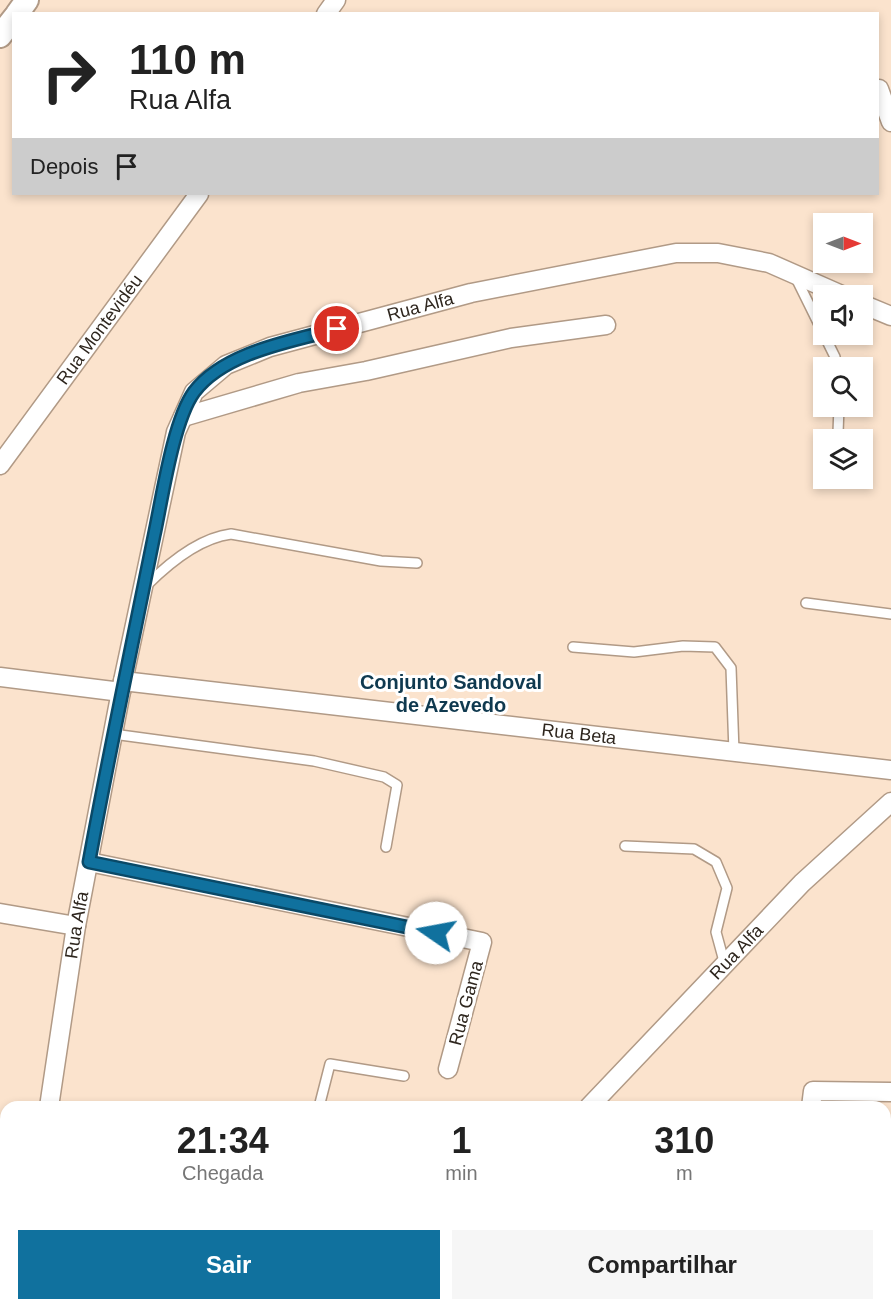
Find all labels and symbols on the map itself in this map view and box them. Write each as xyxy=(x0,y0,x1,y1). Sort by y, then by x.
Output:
north arrow xyxy=(813,213,873,273)
street label: Rua Montevidéu xyxy=(53,271,146,388)
street label: Rua Alfa xyxy=(385,288,457,325)
pin xyxy=(311,303,362,354)
district label: Conjunto Sandoval de Azevedo xyxy=(360,671,542,716)
street label: Rua Beta xyxy=(540,720,618,748)
street label: Rua Alfa xyxy=(61,889,93,960)
position arrow xyxy=(404,901,468,965)
street label: Rua Alfa xyxy=(706,920,768,983)
street label: Rua Gama xyxy=(445,957,487,1048)

